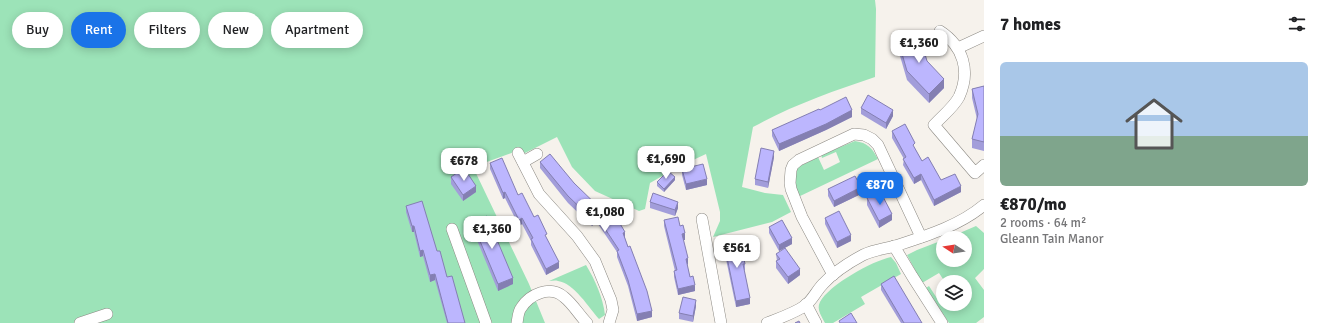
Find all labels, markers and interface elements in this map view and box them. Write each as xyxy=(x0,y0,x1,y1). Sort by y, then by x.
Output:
chip: Buy xyxy=(12,12,63,48)
chip: Rent xyxy=(71,12,126,48)
chip: Filters xyxy=(134,12,200,48)
chip: New xyxy=(208,12,263,48)
chip: Apartment xyxy=(271,12,363,48)
icon: filters xyxy=(1286,13,1308,35)
text: 7 homes xyxy=(1000,14,1061,35)
pin: €1,360 xyxy=(886,30,952,64)
text: €1,360 xyxy=(900,35,938,51)
icon: home xyxy=(1118,88,1190,160)
pin: €1,690 xyxy=(633,146,699,180)
pin: €678 xyxy=(440,148,488,182)
text: €1,690 xyxy=(647,151,685,167)
text: €678 xyxy=(450,153,478,169)
pin: €870 xyxy=(856,172,904,206)
text: €870 xyxy=(866,177,894,193)
text: €870/mo xyxy=(1000,194,1066,215)
pin: €1,080 xyxy=(572,199,638,233)
text: €1,080 xyxy=(586,204,624,220)
text: 2 rooms · 64 m² xyxy=(1000,215,1086,231)
pin: €1,360 xyxy=(459,216,525,250)
text: €1,360 xyxy=(473,221,511,237)
north arrow xyxy=(936,231,972,267)
map controls xyxy=(936,231,972,311)
text: Gleann Tain Manor xyxy=(1000,231,1103,247)
pin: €561 xyxy=(713,235,761,269)
text: €561 xyxy=(723,240,751,256)
button: layers xyxy=(936,275,972,311)

